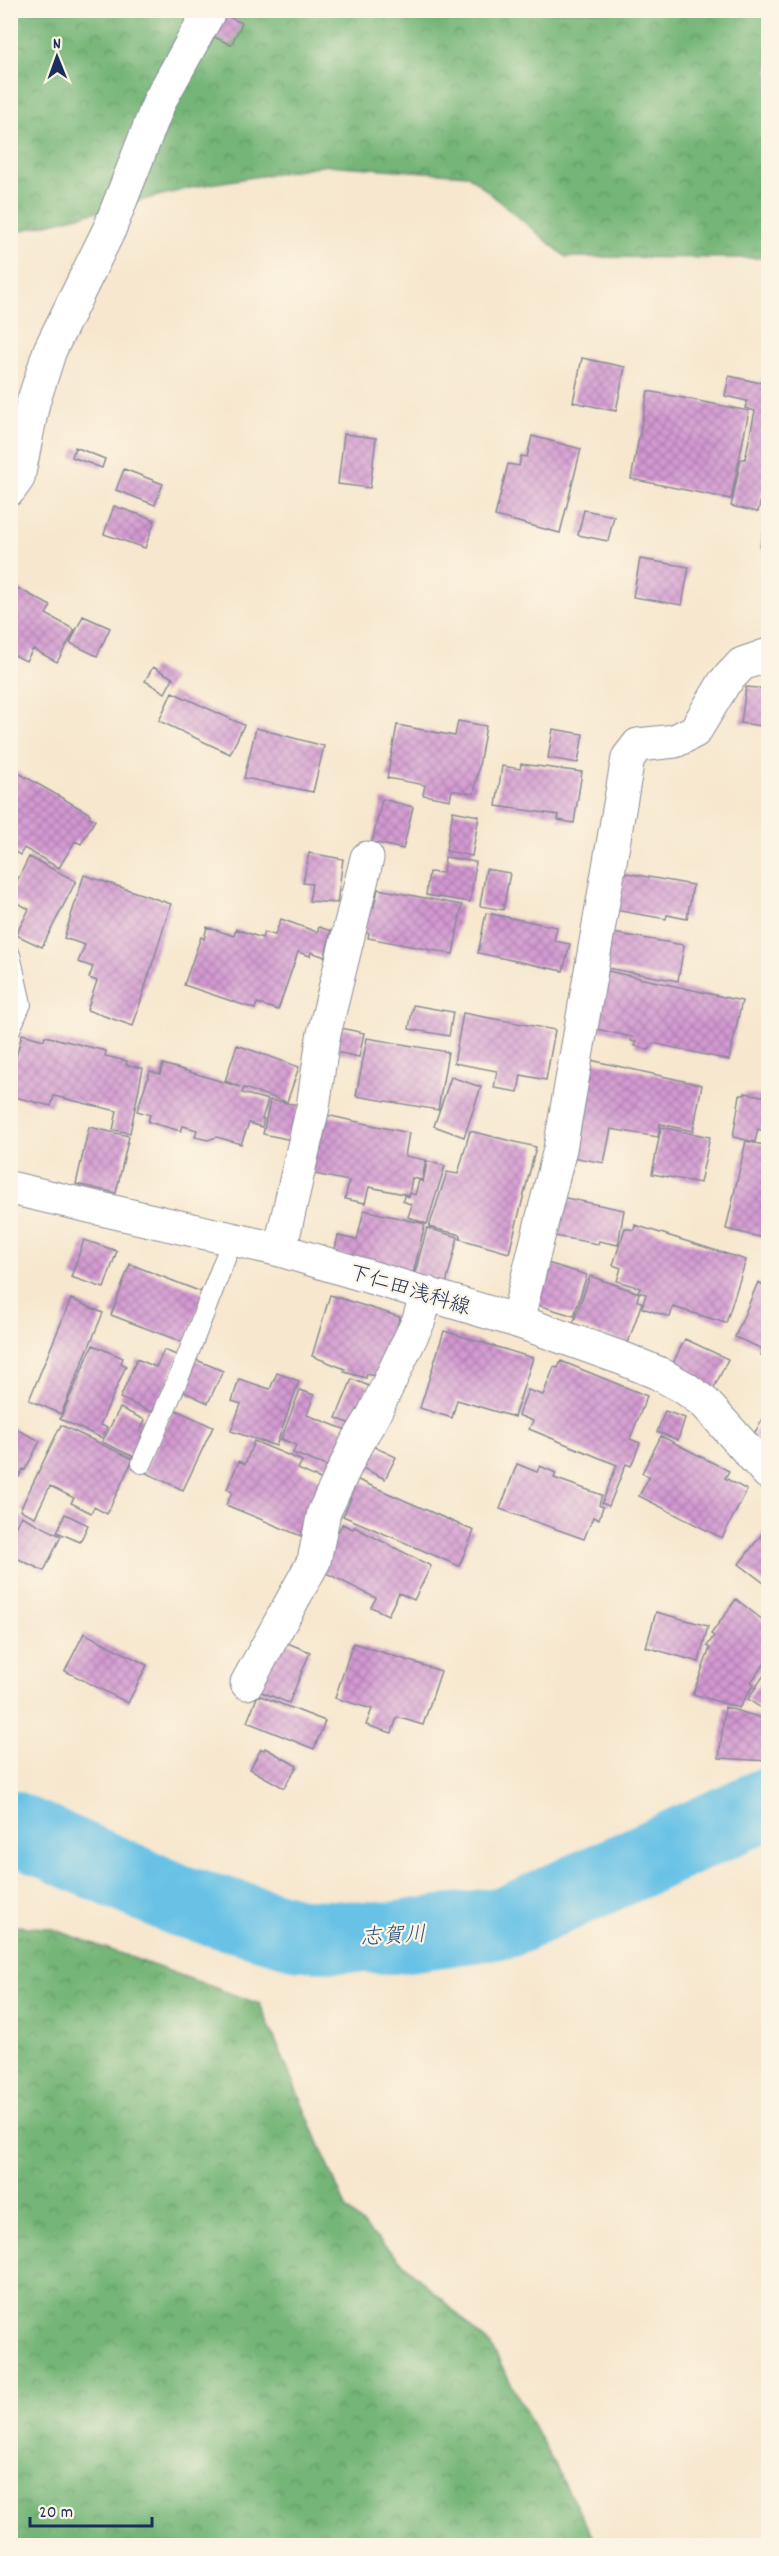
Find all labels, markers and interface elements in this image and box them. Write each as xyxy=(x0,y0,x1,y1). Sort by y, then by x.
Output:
north arrow xyxy=(27,27,87,87)
text: N xyxy=(53,33,61,56)
street label: 下仁田浅科線 xyxy=(344,1259,474,1325)
water label: 志賀川 xyxy=(359,1920,427,1955)
scale bar xyxy=(30,2490,152,2528)
text: 20 m xyxy=(39,2501,73,2526)

